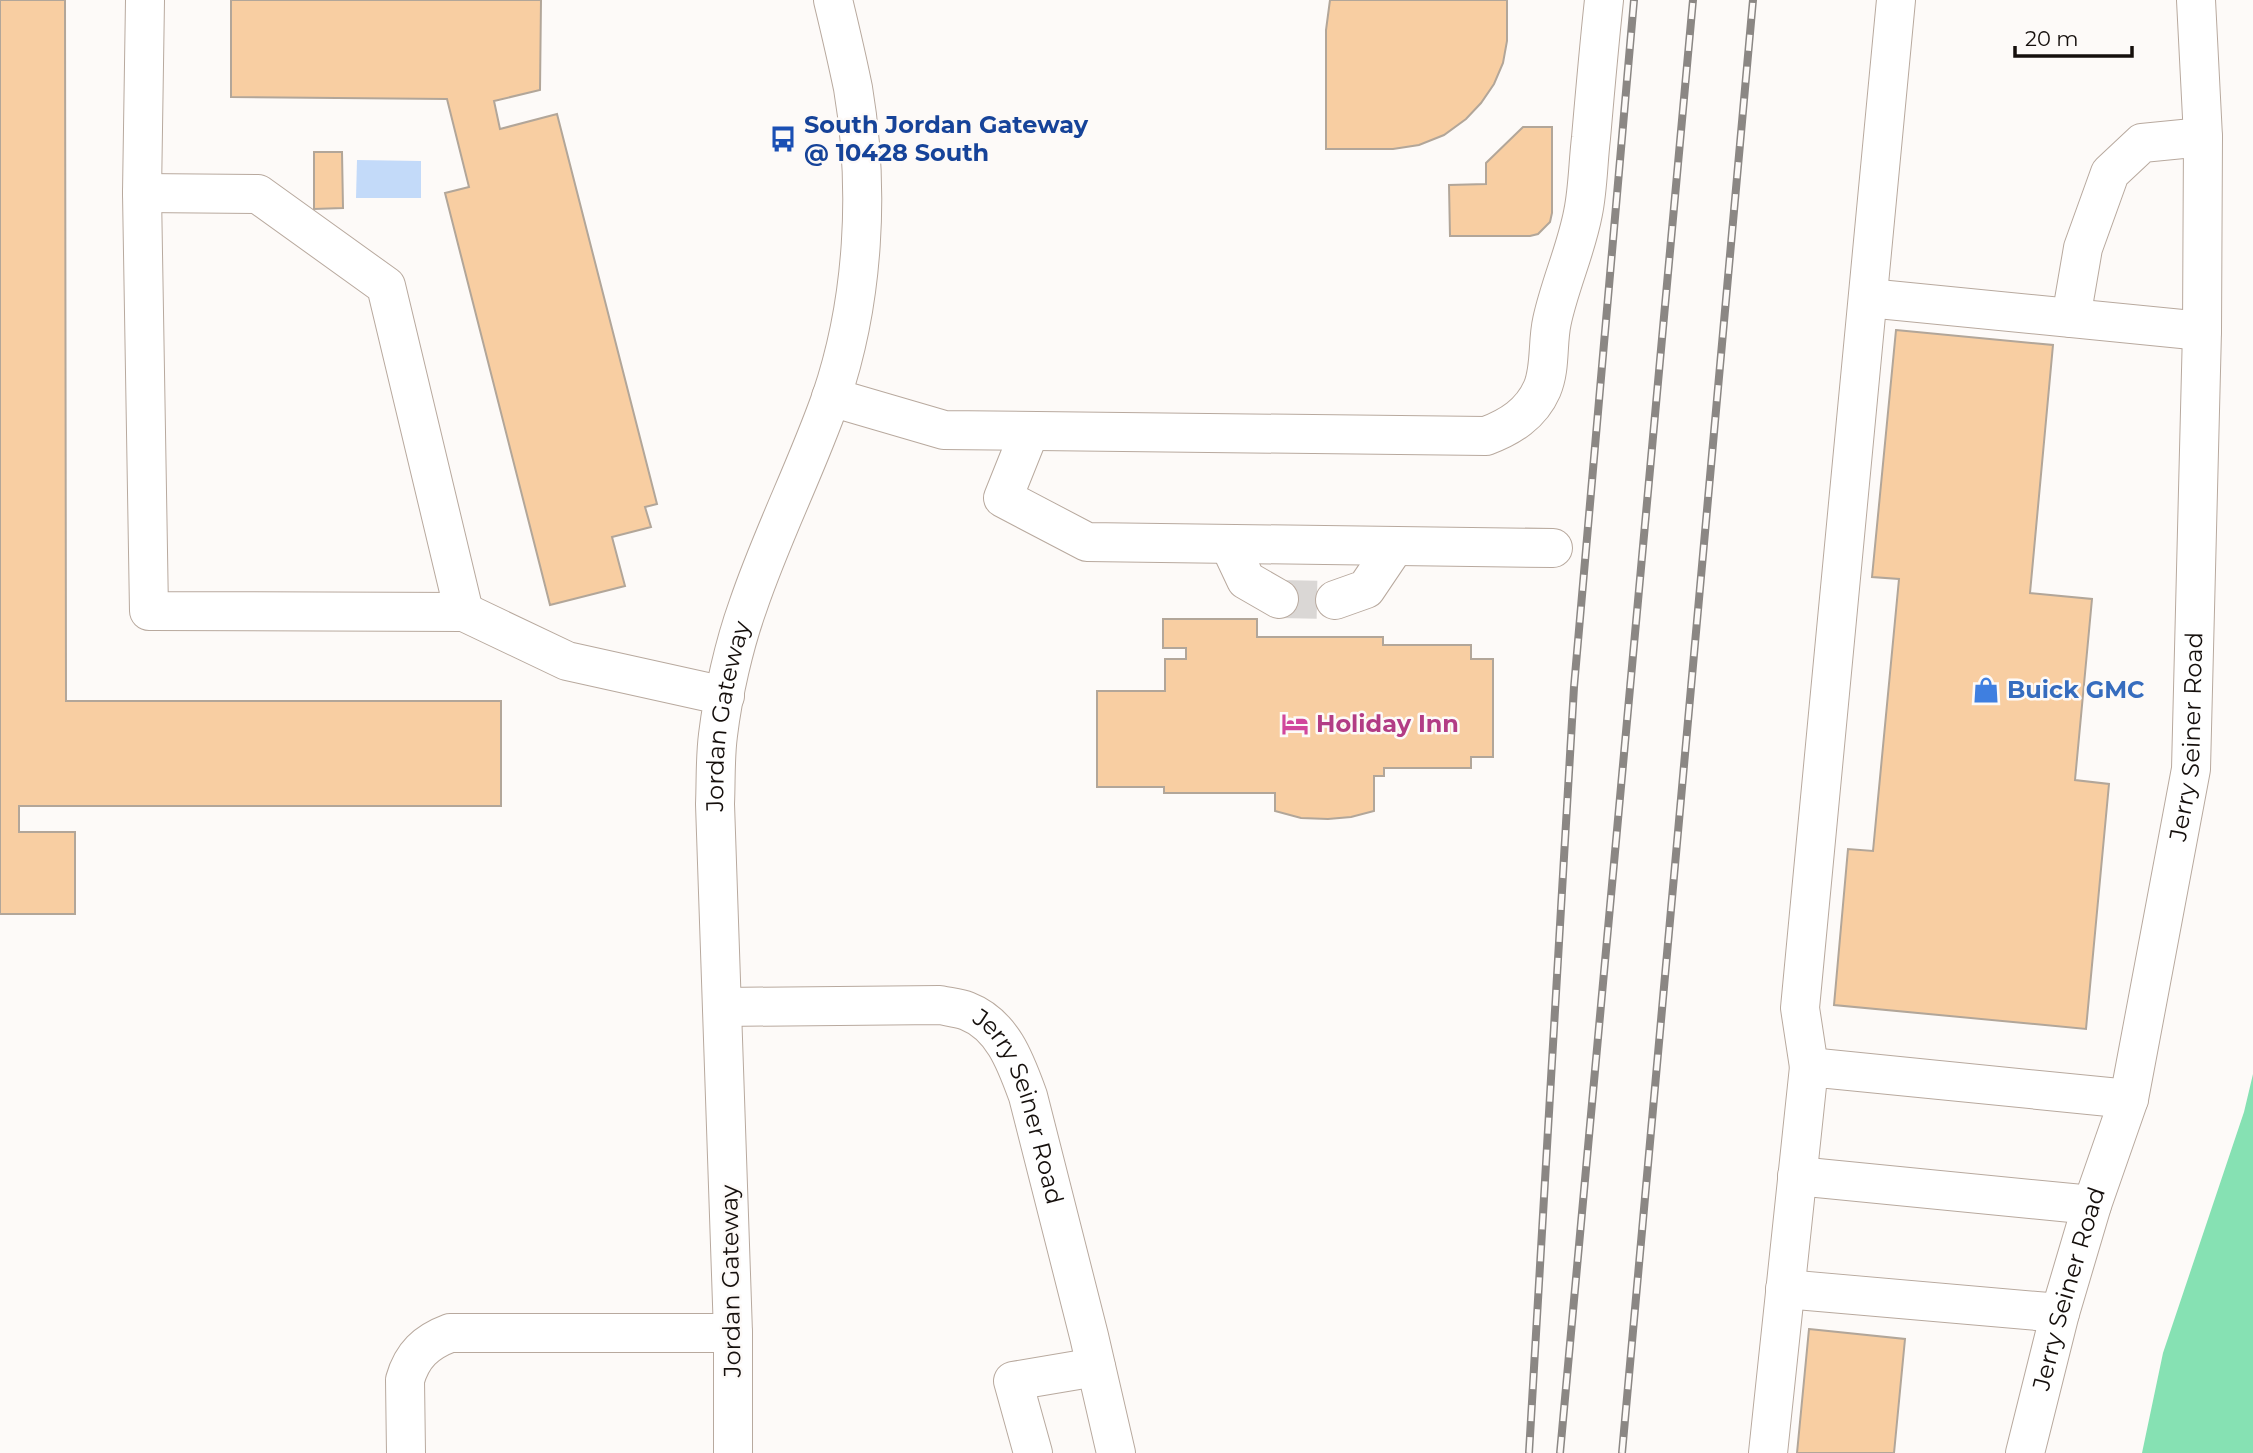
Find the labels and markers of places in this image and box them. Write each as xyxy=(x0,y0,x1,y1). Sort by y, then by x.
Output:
place label: South Jordan Gateway @ 10428 South xyxy=(804,110,1089,167)
bus stop icon: South Jordan Gateway @ 10428 South xyxy=(768,124,798,154)
shop icon: Buick GMC xyxy=(1971,675,2001,705)
place label: Buick GMC xyxy=(2007,675,2144,704)
hotel icon: Holiday Inn xyxy=(1280,709,1310,739)
place label: Holiday Inn xyxy=(1316,709,1459,738)

